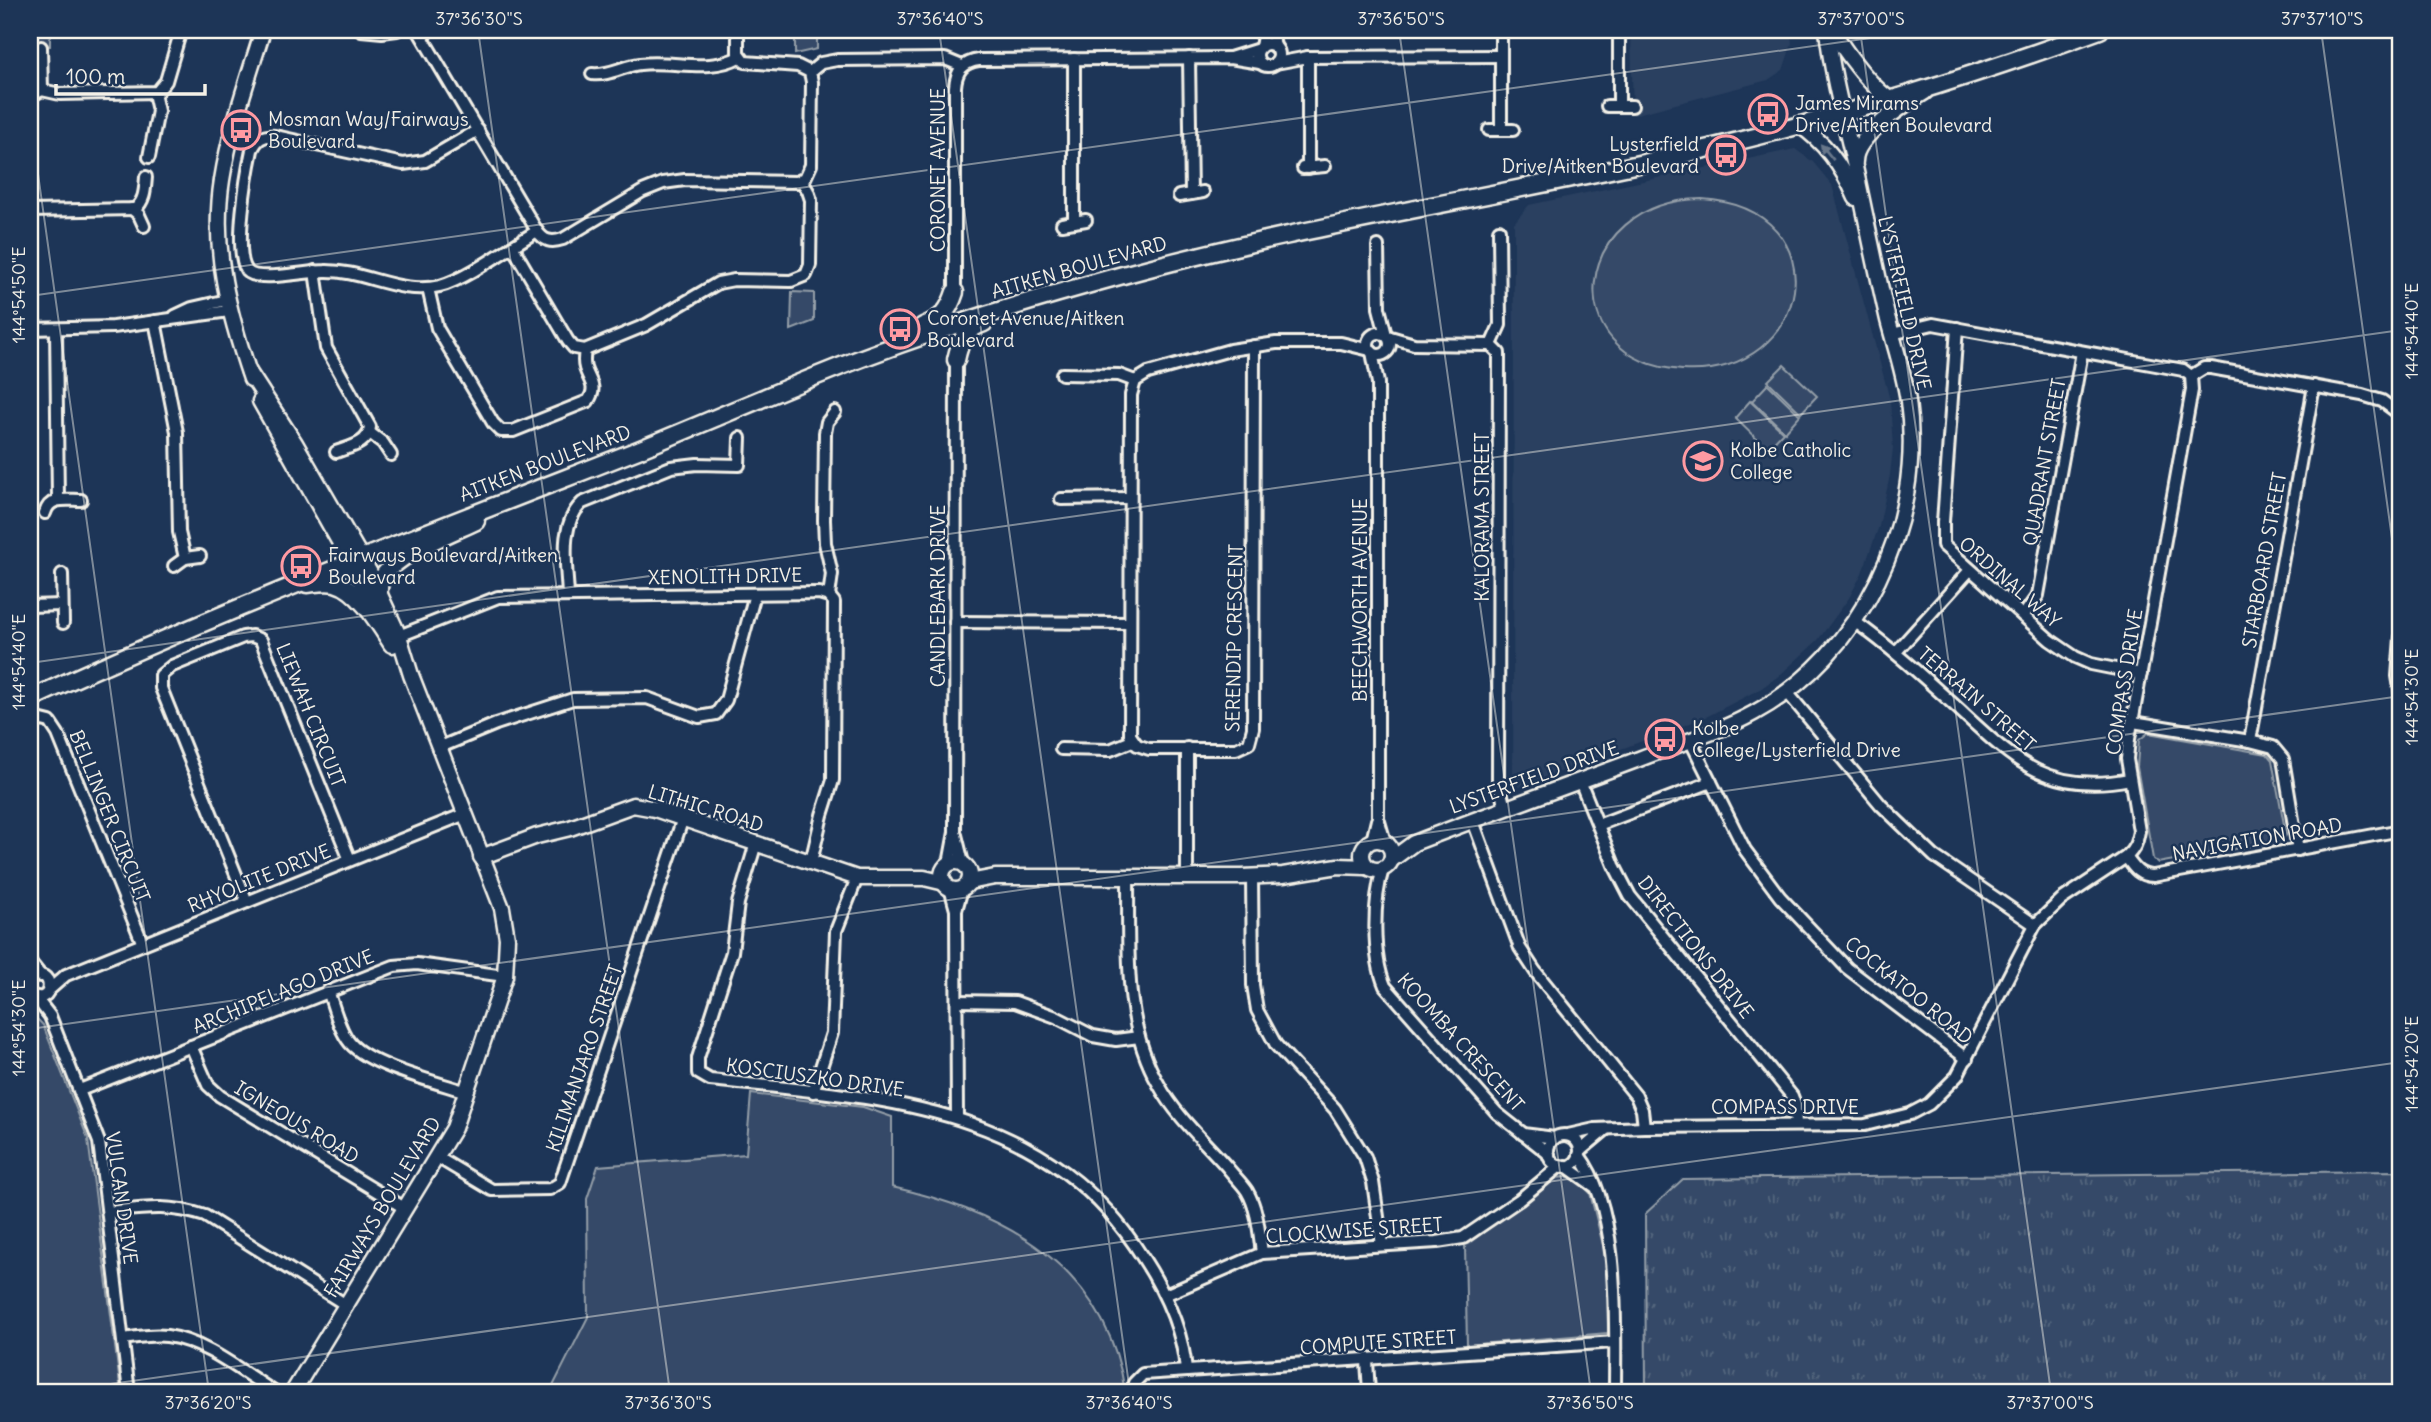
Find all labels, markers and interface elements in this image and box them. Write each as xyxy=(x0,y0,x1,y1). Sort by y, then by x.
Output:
text: 37°36'30"S xyxy=(435,7,523,30)
text: 37°36'40"S xyxy=(897,7,984,30)
text: 37°36'50"S xyxy=(1357,7,1445,30)
text: 37°37'00"S xyxy=(1817,7,1905,30)
text: 37°37'10"S xyxy=(2281,7,2363,30)
scale bar xyxy=(56,52,205,96)
text: 100 m xyxy=(66,63,125,90)
street label: CORONET AVENUE xyxy=(926,88,950,252)
place label: James Mirams Drive/Aitken Boulevard xyxy=(1795,91,1992,137)
bus stop icon: James Mirams Drive/Aitken Boulevard xyxy=(1747,93,1789,135)
place label: Mosman Way/Fairways Boulevard xyxy=(268,107,469,153)
bus stop icon: Mosman Way/Fairways Boulevard xyxy=(220,109,262,151)
place label: Lysterfield Drive/Aitken Boulevard xyxy=(1502,132,1699,178)
bus stop icon: Lysterfield Drive/Aitken Boulevard xyxy=(1705,134,1747,176)
one-way arrow xyxy=(1820,143,1835,161)
street label: LYSTERFIELD DRIVE xyxy=(1873,213,1937,393)
street label: AITKEN BOULEVARD xyxy=(988,230,1170,304)
text: 144°54'50"E xyxy=(7,246,30,344)
text: 144°54'40"E xyxy=(2400,283,2423,379)
place label: Coronet Avenue/Aitken Boulevard xyxy=(927,306,1124,352)
bus stop icon: Coronet Avenue/Aitken Boulevard xyxy=(879,308,921,350)
street label: QUADRANT STREET xyxy=(2017,376,2071,548)
street label: AITKEN BOULEVARD xyxy=(456,419,634,507)
street label: KALORAMA STREET xyxy=(1470,432,1494,602)
place label: Kolbe Catholic College xyxy=(1730,438,1851,484)
school or university icon: Kolbe Catholic College xyxy=(1682,440,1724,482)
street label: STARBOARD STREET xyxy=(2237,470,2291,650)
street label: BEECHWORTH AVENUE xyxy=(1348,498,1372,702)
street label: CANDLEBARK DRIVE xyxy=(926,505,950,687)
street label: ORDINAL WAY xyxy=(1954,531,2066,633)
place label: Fairways Boulevard/Aitken Boulevard xyxy=(328,543,558,589)
street label: SERENDIP CRESCENT xyxy=(1220,544,1248,732)
bus stop icon: Fairways Boulevard/Aitken Boulevard xyxy=(280,545,322,587)
street label: XENOLITH DRIVE xyxy=(648,563,802,589)
street label: COMPASS DRIVE xyxy=(2101,607,2147,757)
text: 144°54'40"E xyxy=(7,614,30,710)
street label: LIEWAH CIRCUIT xyxy=(271,639,351,791)
street label: TERRAIN STREET xyxy=(1913,641,2041,757)
text: 144°54'30"E xyxy=(2400,649,2423,745)
place label: Kolbe College/Lysterfield Drive xyxy=(1692,716,1901,762)
bus stop icon: Kolbe College/Lysterfield Drive xyxy=(1644,718,1686,760)
street label: BELLINGER CIRCUIT xyxy=(64,726,156,906)
street label: LYSTERFIELD DRIVE xyxy=(1446,735,1622,819)
street label: LITHIC ROAD xyxy=(645,779,767,837)
street label: NAVIGATION ROAD xyxy=(2170,812,2344,866)
street label: RHYOLITE DRIVE xyxy=(184,838,334,918)
street label: DIRECTIONS DRIVE xyxy=(1633,871,1759,1023)
street label: COCKATOO ROAD xyxy=(1840,931,1978,1049)
street label: ARCHIPELAGO DRIVE xyxy=(189,944,377,1038)
street label: KILIMANJARO STREET xyxy=(541,961,627,1155)
street label: KOOMBA CRESCENT xyxy=(1393,968,1530,1116)
text: 144°54'30"E xyxy=(7,980,30,1076)
text: 144°54'20"E xyxy=(2400,1016,2423,1112)
street label: KOSCIUSZKO DRIVE xyxy=(725,1053,905,1101)
street label: IGNEOUS ROAD xyxy=(230,1075,364,1169)
street label: COMPASS DRIVE xyxy=(1711,1095,1859,1119)
street label: FAIRWAYS BOULEVARD xyxy=(318,1112,446,1302)
street label: VULCAN DRIVE xyxy=(101,1130,143,1266)
street label: CLOCKWISE STREET xyxy=(1265,1212,1443,1248)
street label: COMPUTE STREET xyxy=(1299,1325,1457,1359)
text: 37°36'20"S xyxy=(165,1391,251,1414)
text: 37°36'30"S xyxy=(624,1391,712,1414)
text: 37°36'40"S xyxy=(1086,1391,1173,1414)
text: 37°36'50"S xyxy=(1546,1391,1634,1414)
text: 37°37'00"S xyxy=(2006,1391,2094,1414)

